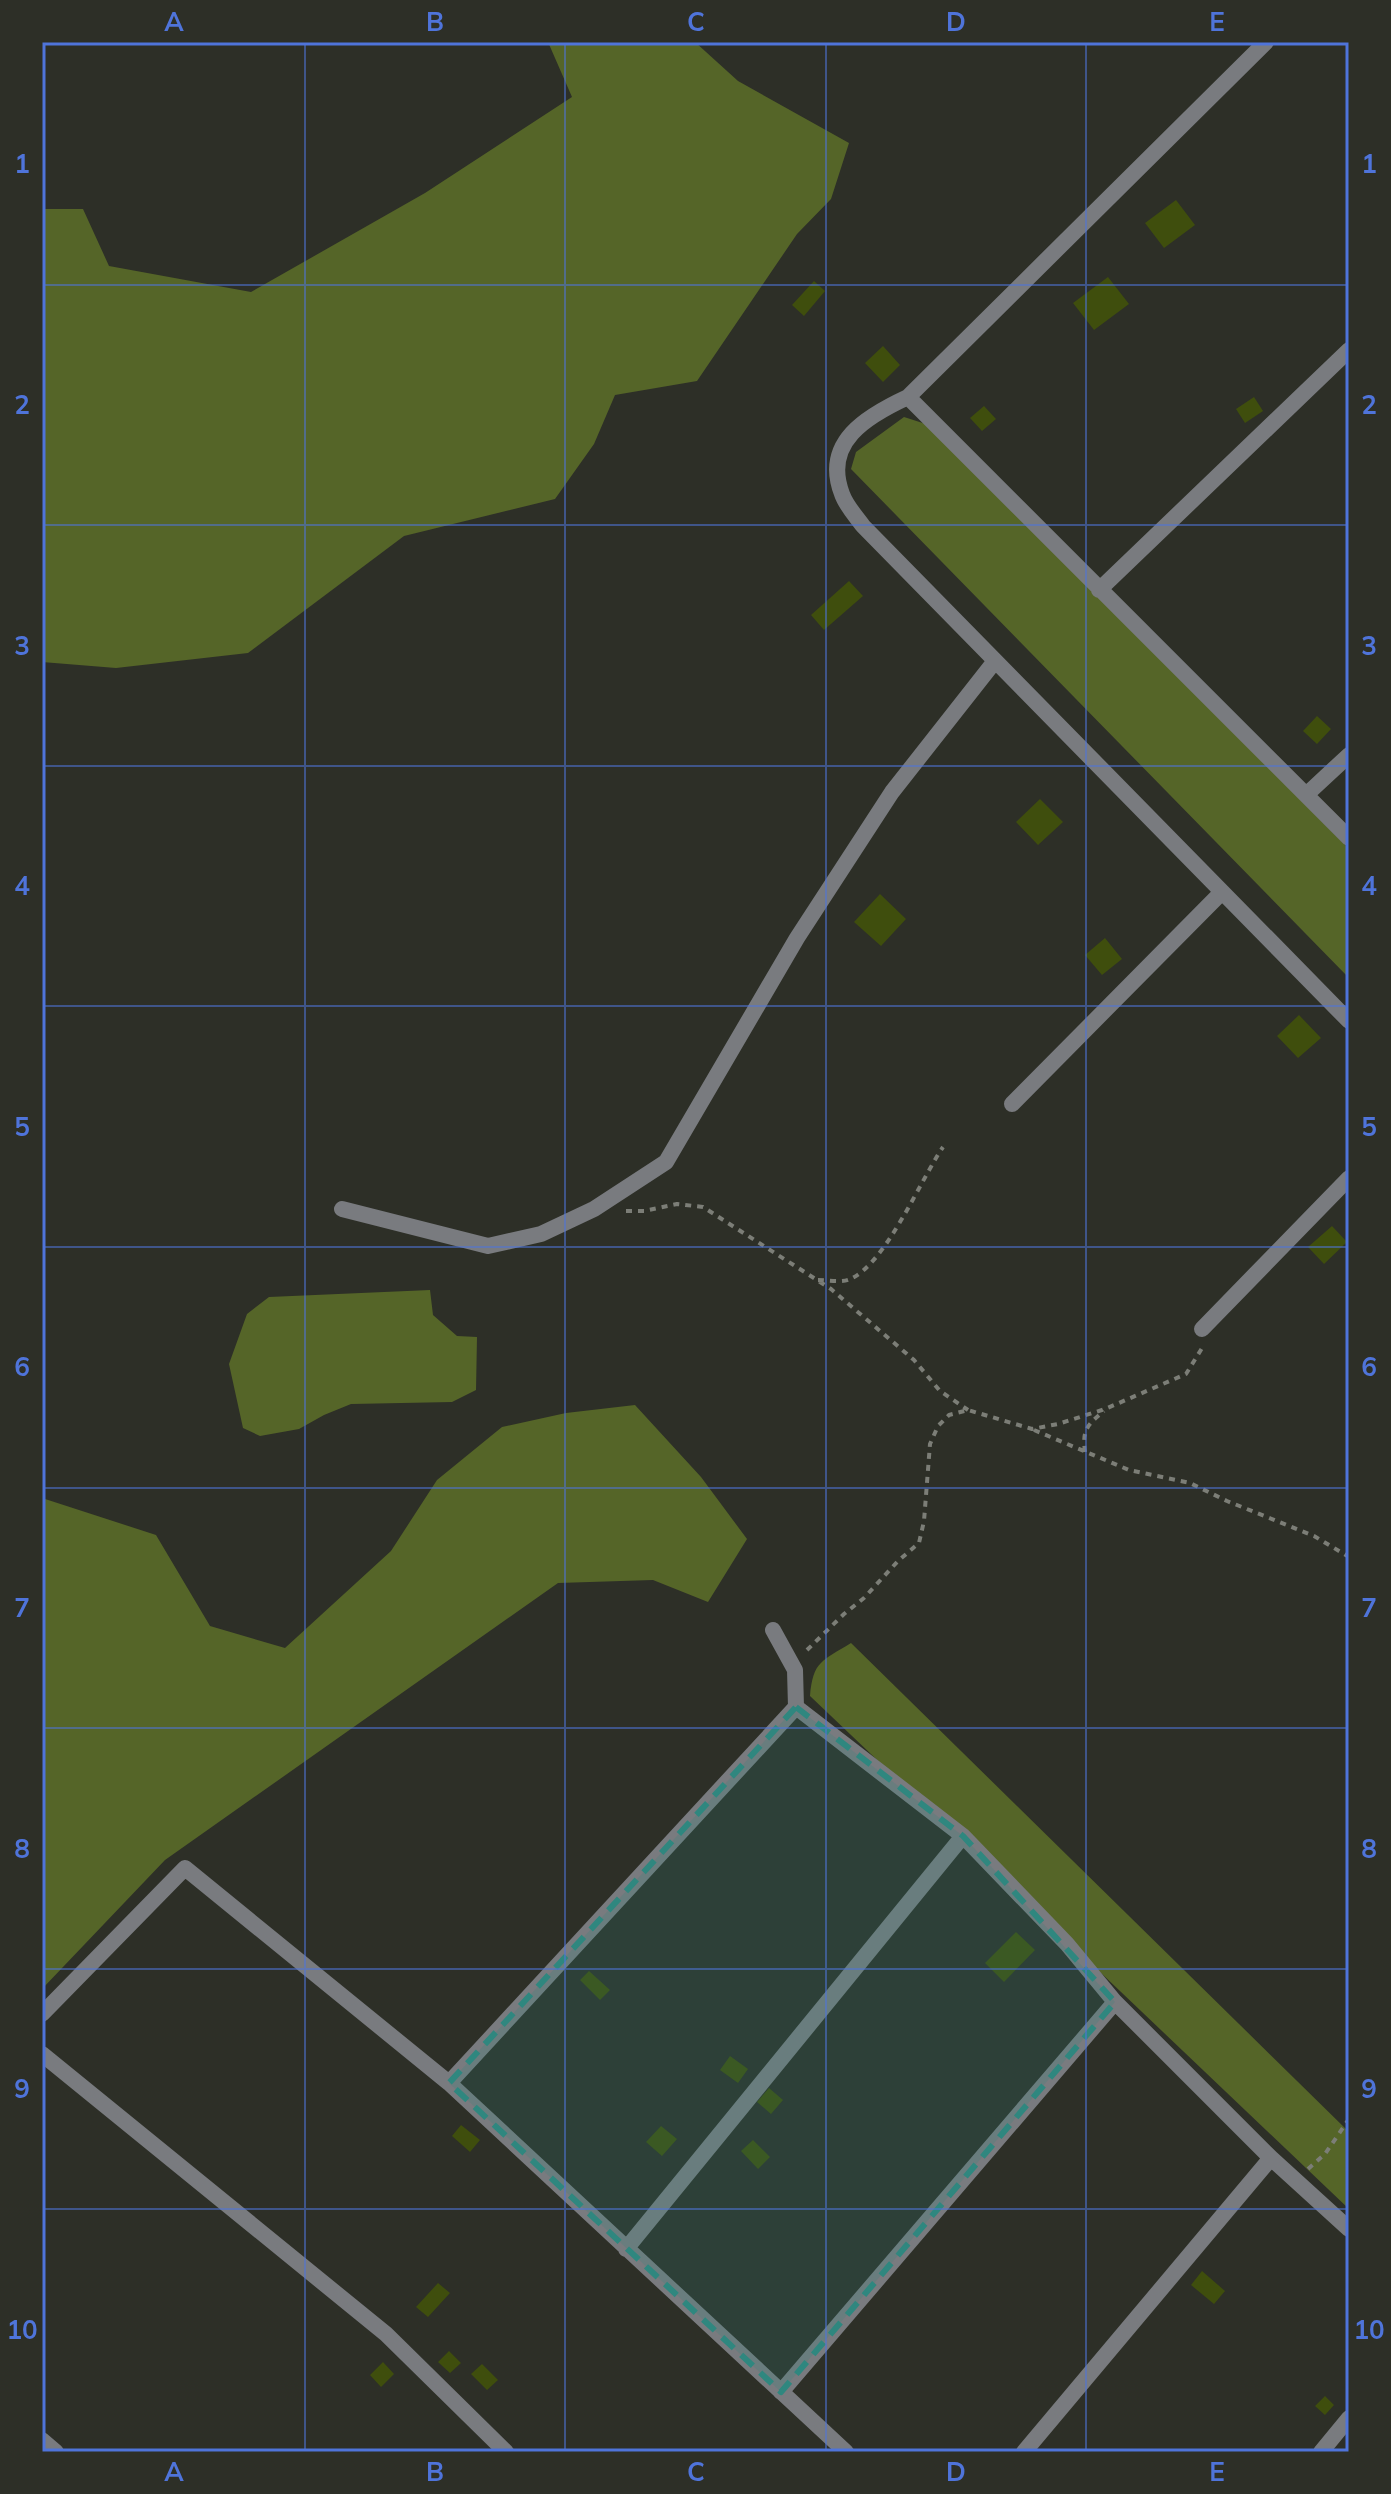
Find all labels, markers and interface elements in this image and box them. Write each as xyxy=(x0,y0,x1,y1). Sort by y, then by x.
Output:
text: A xyxy=(164,5,184,38)
text: B xyxy=(426,5,444,38)
text: C xyxy=(687,5,705,38)
text: D xyxy=(946,5,966,38)
text: E xyxy=(1209,5,1225,38)
text: 1 xyxy=(14,147,30,180)
text: 1 xyxy=(1361,147,1377,180)
text: 2 xyxy=(14,388,30,421)
text: 2 xyxy=(1361,388,1377,421)
text: 3 xyxy=(14,629,30,662)
text: 3 xyxy=(1361,629,1377,662)
text: 4 xyxy=(14,869,30,902)
text: 4 xyxy=(1361,869,1377,902)
text: 5 xyxy=(14,1110,30,1143)
text: 5 xyxy=(1361,1110,1377,1143)
text: 6 xyxy=(14,1350,30,1383)
text: 6 xyxy=(1361,1350,1377,1383)
text: 7 xyxy=(14,1591,30,1624)
text: 7 xyxy=(1361,1591,1377,1624)
text: 8 xyxy=(14,1832,30,1865)
text: 8 xyxy=(1361,1832,1377,1865)
text: 9 xyxy=(14,2072,30,2105)
text: 9 xyxy=(1361,2072,1377,2105)
text: 10 xyxy=(6,2313,38,2346)
text: 10 xyxy=(1353,2313,1385,2346)
text: A xyxy=(164,2455,184,2488)
text: B xyxy=(426,2455,444,2488)
text: C xyxy=(687,2455,705,2488)
text: D xyxy=(946,2455,966,2488)
text: E xyxy=(1209,2455,1225,2488)

